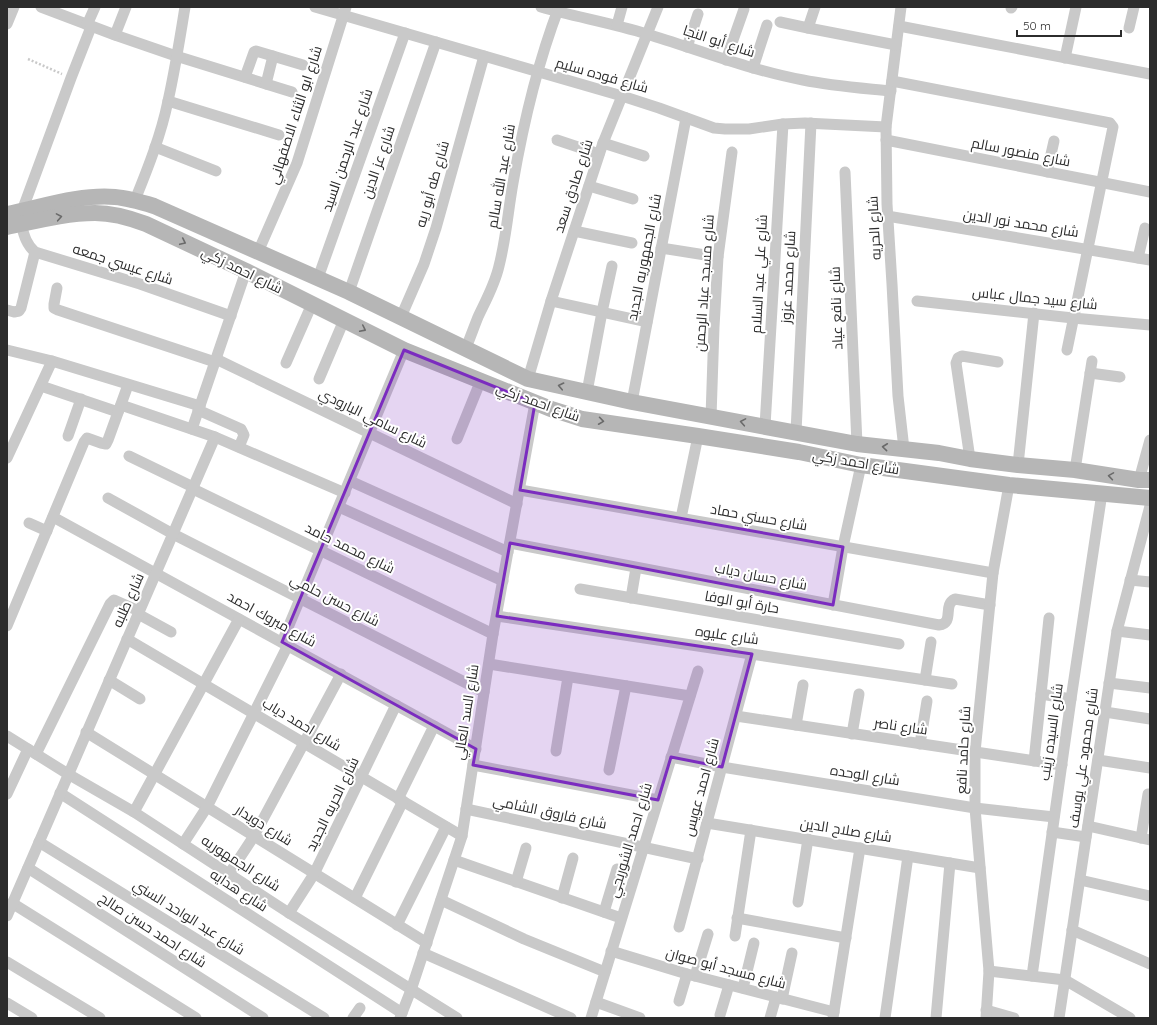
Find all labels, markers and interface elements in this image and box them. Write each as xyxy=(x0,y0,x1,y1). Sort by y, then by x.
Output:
scale bar xyxy=(1017,12,1121,38)
text: 50 m xyxy=(1023,18,1051,33)
street label: شارع أبو النجا xyxy=(681,21,757,61)
street label: شارع ابو الثناء الاصفهاني xyxy=(264,44,329,187)
street label: شارع فوده سليم xyxy=(553,53,650,98)
street label: شارع عبد الرحمن السيد xyxy=(318,86,376,214)
street label: شارع عبد الله سالم xyxy=(483,122,520,230)
street label: شارع عز الدين xyxy=(357,123,399,201)
street label: شارع منصور سالم xyxy=(970,134,1072,171)
street label: شارع صادق سعد xyxy=(549,137,597,235)
street label: شارع طه أبو ريه xyxy=(411,139,453,229)
street label: شارع الجمهوريه الجديد xyxy=(623,192,665,322)
street label: شارع الحريه xyxy=(863,195,885,261)
street label: شارع محمد نور الدين xyxy=(962,205,1080,241)
one-way arrow xyxy=(56,213,62,222)
street label: شارع مسجد عباد الرحمن xyxy=(690,214,718,352)
street label: شارع علي عبد السلام xyxy=(747,214,774,334)
street label: شارع محمد عزوز xyxy=(777,230,799,325)
one-way arrow xyxy=(179,237,186,245)
street label: شارع عيسي جمعه xyxy=(70,239,175,291)
street label: شارع احمد زكي xyxy=(197,243,286,300)
street label: شارع نافع عياد xyxy=(826,266,846,350)
street label: شارع سيد جمال عباس xyxy=(971,282,1099,314)
one-way arrow xyxy=(359,324,366,332)
street label: شارع احمد زكي xyxy=(493,378,582,428)
one-way arrow xyxy=(558,383,564,391)
street label: شارع سامي البارودي xyxy=(315,384,430,455)
one-way arrow xyxy=(598,416,604,425)
one-way arrow xyxy=(740,419,747,427)
one-way arrow xyxy=(882,442,888,451)
street label: شارع احمد زكي xyxy=(811,445,901,481)
one-way arrow xyxy=(1108,472,1114,480)
street label: شارع حسني حماد xyxy=(709,500,809,537)
street label: شارع محمد حامد xyxy=(302,519,398,577)
street label: شارع حسان دياب xyxy=(713,558,809,594)
street label: شارع طلبه xyxy=(108,570,148,630)
street label: شارع حسن حلمي xyxy=(286,570,383,633)
street label: شارع مبروك احمد xyxy=(224,587,320,651)
street label: حارة أبو الوفا xyxy=(703,587,781,617)
street label: شارع عليوه xyxy=(694,622,760,648)
street label: شارع السد العالي xyxy=(450,663,485,762)
street label: شارع السيده زينب xyxy=(1035,682,1067,782)
street label: شارع محمود علي يوسف xyxy=(1064,687,1105,830)
street label: شارع احمد دياب xyxy=(259,693,345,755)
street label: شارع حامد نافع xyxy=(952,705,974,795)
street label: شارع ناصر xyxy=(872,713,929,739)
street label: شارع احمد عويس xyxy=(679,736,723,838)
street label: شارع الحريه الجديد xyxy=(301,754,363,854)
street label: شارع الوحده xyxy=(829,761,901,789)
street label: شارع احمد الشوربجي xyxy=(604,780,659,901)
street label: شارع فاروق الشامي xyxy=(491,791,609,836)
street label: شارع دويدار xyxy=(231,800,296,850)
street label: شارع صلاح الدين xyxy=(799,814,893,846)
street label: شارع الجمهوريه xyxy=(198,831,284,895)
street label: شارع هدايه xyxy=(207,865,271,915)
street label: شارع عبد الواحد السني xyxy=(128,875,248,961)
street label: شارع احمد حسن صالح xyxy=(96,889,210,971)
street label: شارع مسجد أبو صوان xyxy=(664,943,788,993)

